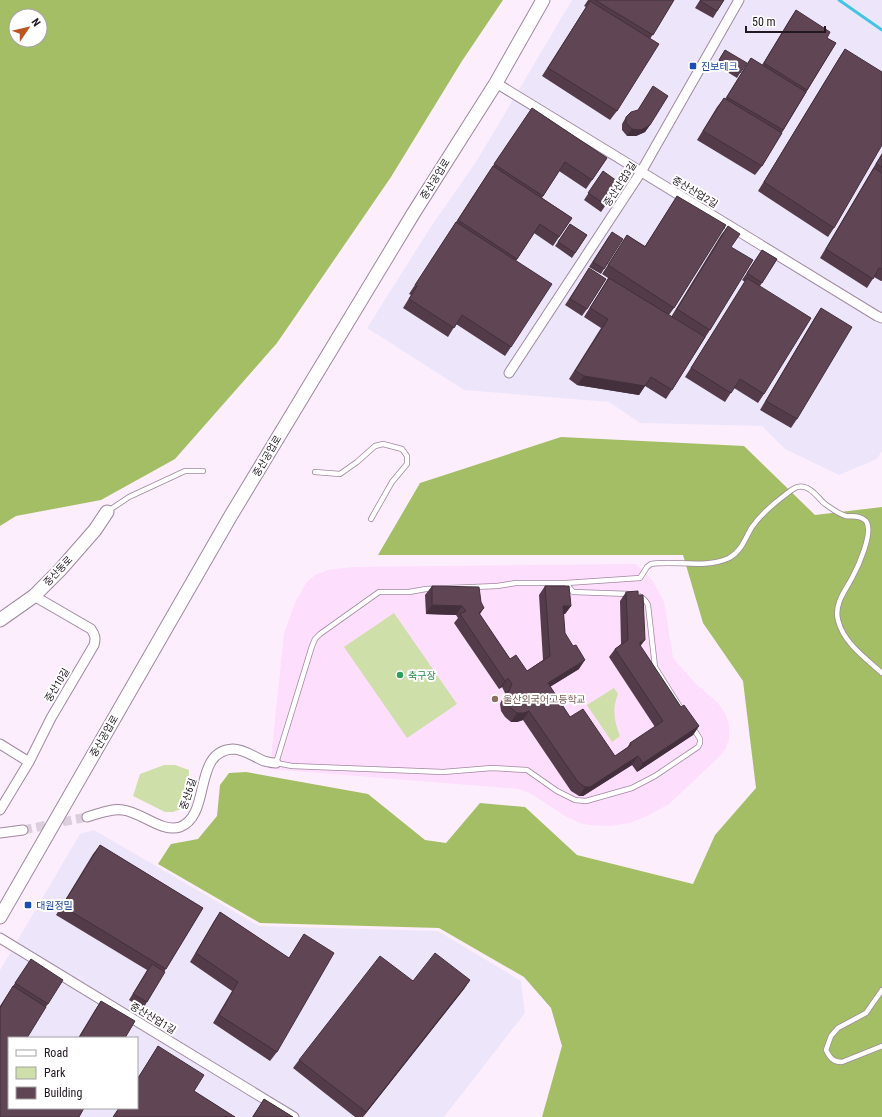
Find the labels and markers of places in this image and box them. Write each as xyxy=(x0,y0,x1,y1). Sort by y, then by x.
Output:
marker: 진보테크 xyxy=(688,61,698,71)
place label: 진보테크 xyxy=(701,61,738,72)
marker: 축구장 xyxy=(395,670,405,680)
place label: 축구장 xyxy=(408,670,436,681)
marker: 울산외국어고등학교 xyxy=(490,694,500,704)
place label: 울산외국어고등학교 xyxy=(503,694,586,705)
marker: 대원정밀 xyxy=(23,900,33,910)
place label: 대원정밀 xyxy=(36,900,73,911)

